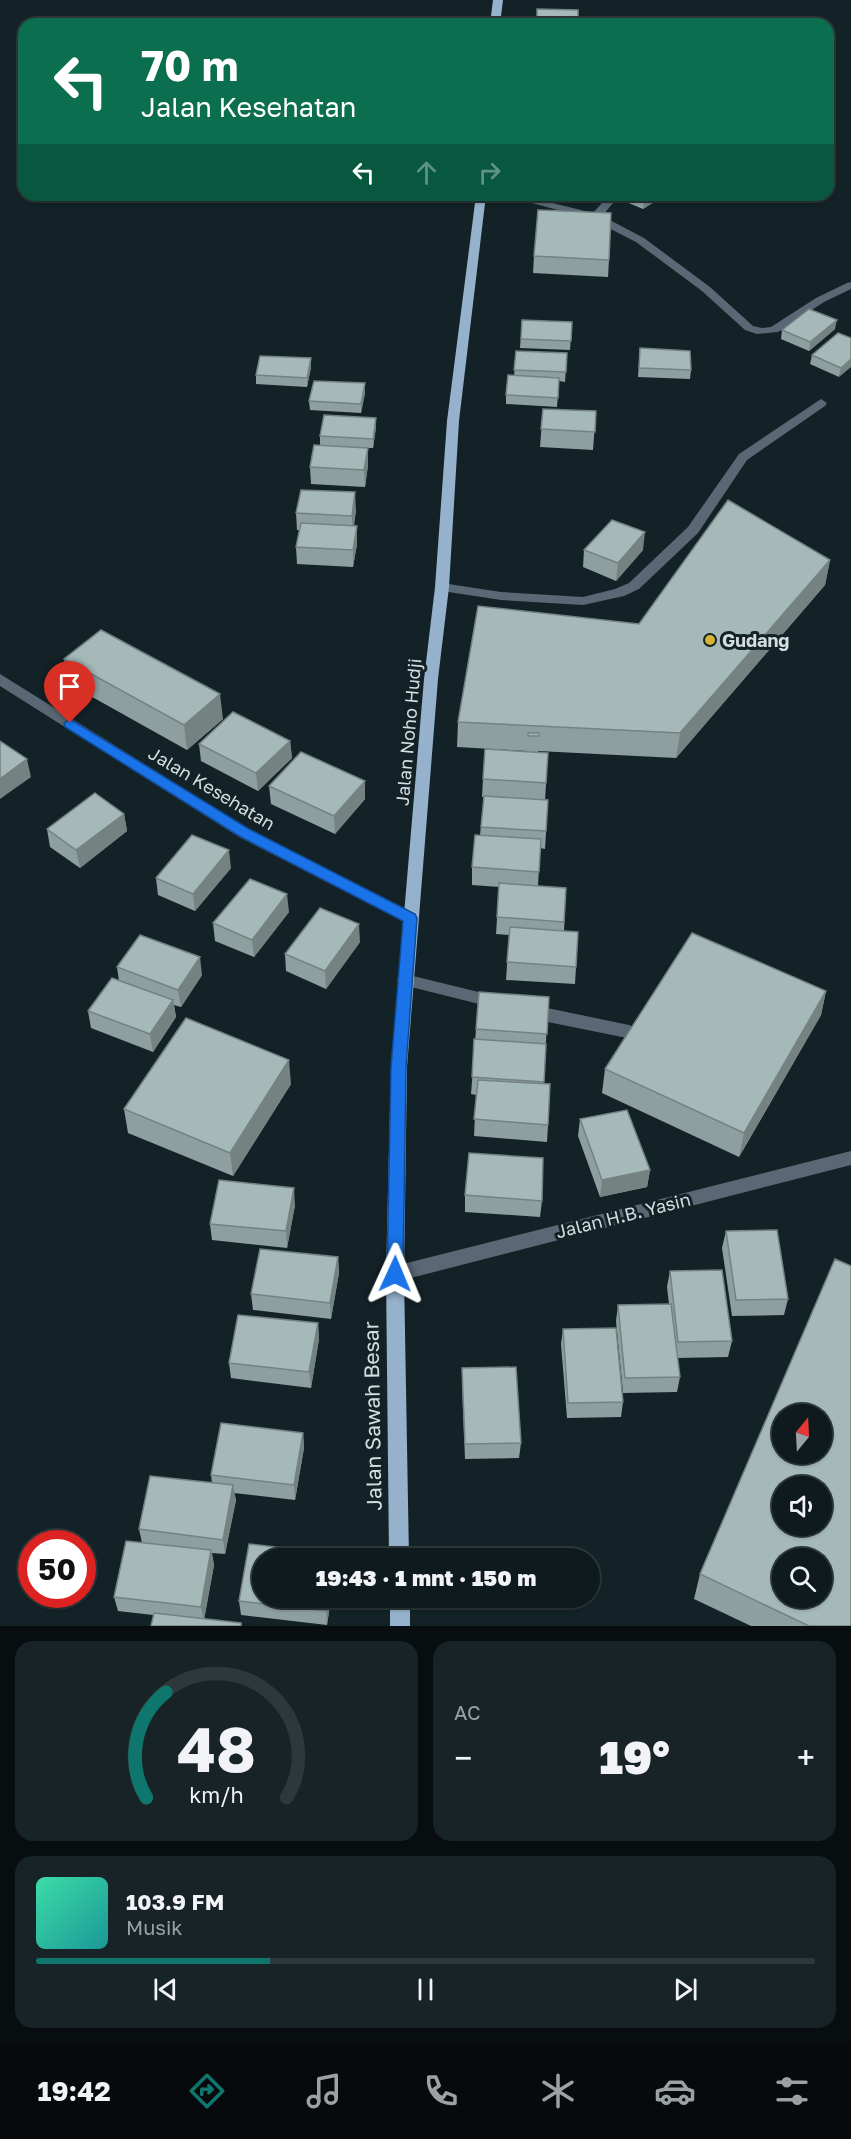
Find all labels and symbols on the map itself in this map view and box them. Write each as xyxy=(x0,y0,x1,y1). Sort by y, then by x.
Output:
place label: Gudang xyxy=(722,629,789,651)
marker: Gudang xyxy=(703,633,717,647)
street label: Jalan Noho Hudji xyxy=(391,657,425,807)
pin xyxy=(44,661,95,723)
street label: Jalan Kesehatan xyxy=(145,742,279,834)
street label: Jalan H.B. Yasin xyxy=(553,1188,693,1242)
position arrow xyxy=(363,1242,427,1306)
street label: Jalan Sawah Besar xyxy=(357,1321,387,1511)
north arrow xyxy=(772,1404,832,1464)
speed limit sign: 50 xyxy=(18,1530,96,1608)

